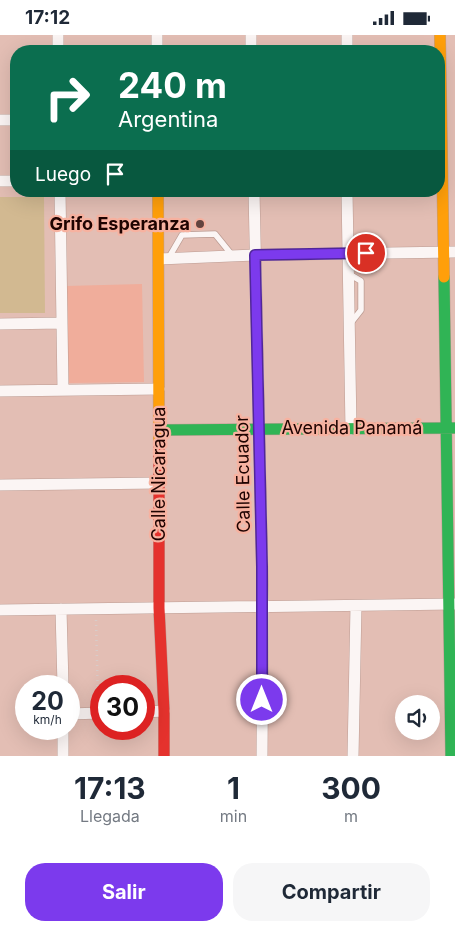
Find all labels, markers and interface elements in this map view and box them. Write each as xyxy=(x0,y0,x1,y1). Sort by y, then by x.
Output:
text: 17:12 xyxy=(25,6,70,29)
text: 240 m xyxy=(118,64,227,106)
icon: right xyxy=(35,65,100,130)
text: Argentina xyxy=(118,106,218,132)
icon: arrive xyxy=(101,160,129,188)
text: Luego xyxy=(35,163,91,186)
place label: Grifo Esperanza xyxy=(49,213,190,234)
marker: Grifo Esperanza xyxy=(194,218,206,230)
pin xyxy=(345,232,387,274)
icon: arrive xyxy=(352,239,380,267)
street label: Calle Nicaragua xyxy=(148,407,169,541)
street label: Calle Ecuador xyxy=(231,415,254,533)
street label: Avenida Panamá xyxy=(282,417,422,438)
position arrow xyxy=(235,673,287,725)
speed limit sign: 30 xyxy=(90,675,155,740)
text: 20 xyxy=(31,686,64,716)
map controls xyxy=(395,695,440,740)
button: sound xyxy=(395,695,440,740)
text: km/h xyxy=(33,712,62,727)
text: 17:13 xyxy=(74,770,146,806)
text: 1 xyxy=(227,770,240,806)
text: 300 xyxy=(321,770,381,806)
text: Llegada xyxy=(80,806,140,826)
text: min xyxy=(220,806,247,826)
text: m xyxy=(344,806,358,826)
button: Salir xyxy=(25,863,223,921)
button: Compartir xyxy=(233,863,430,921)

